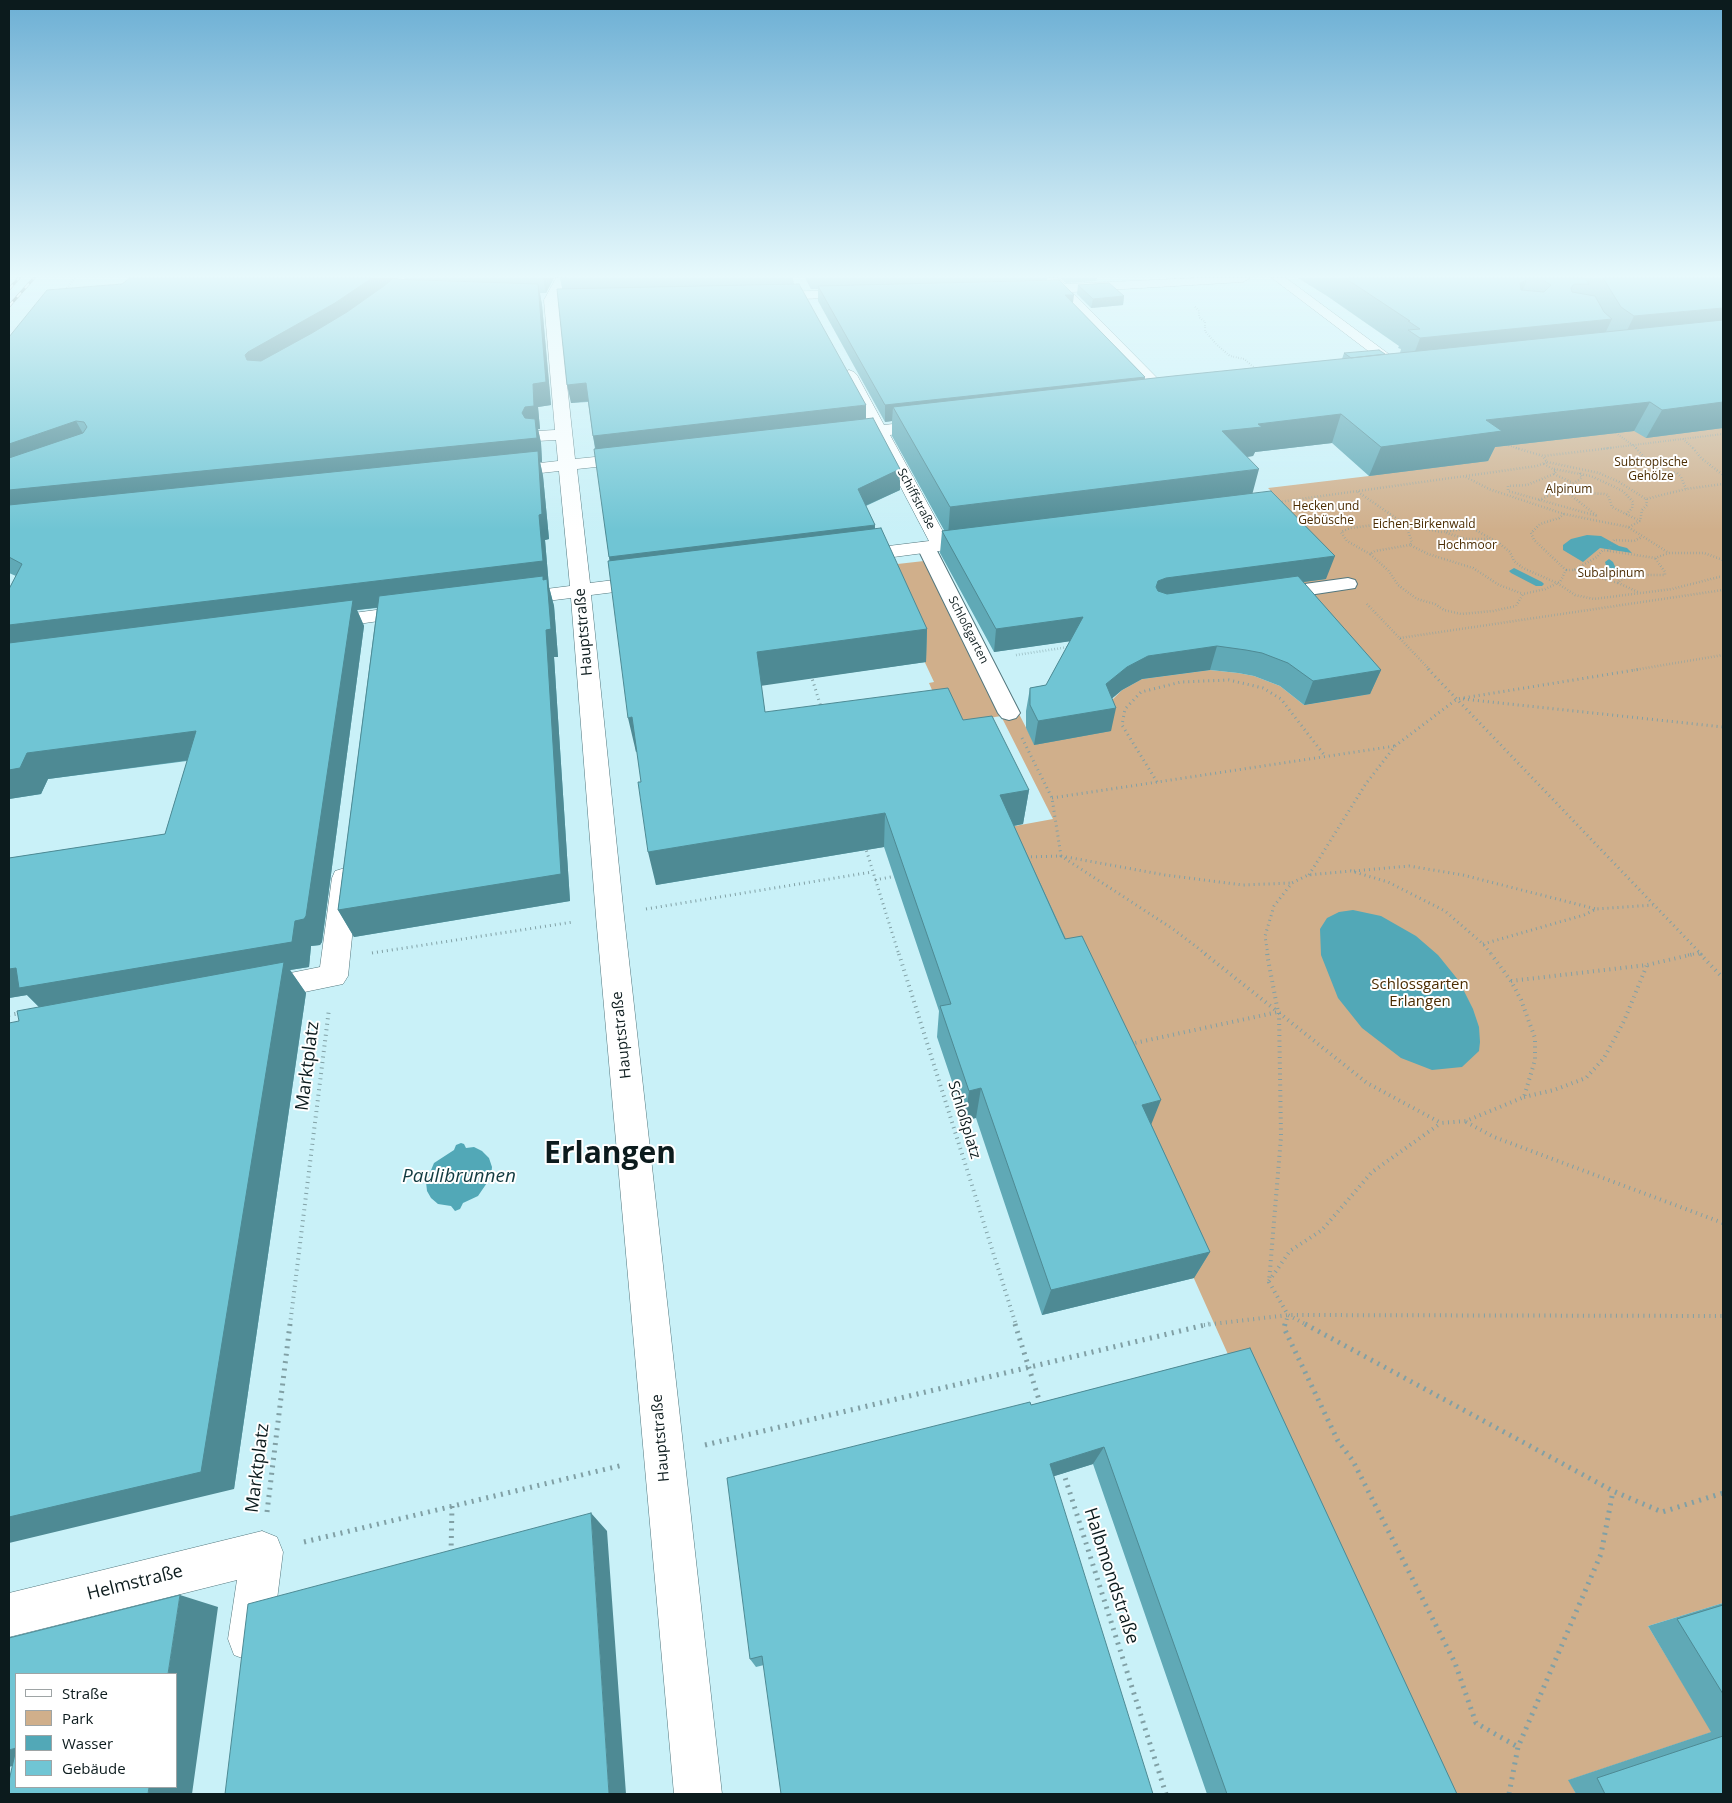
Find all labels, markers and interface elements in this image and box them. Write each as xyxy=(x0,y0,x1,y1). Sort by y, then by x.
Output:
park label: Subtropische Gehölze xyxy=(1614,456,1688,484)
street label: Schiffstraße xyxy=(894,466,938,532)
park label: Alpinum xyxy=(1546,483,1592,497)
park label: Hecken und Gebüsche xyxy=(1293,500,1359,528)
park label: Eichen-Birkenwald xyxy=(1372,518,1476,532)
park label: Hochmoor xyxy=(1437,539,1497,553)
park label: Subalpinum xyxy=(1577,567,1645,581)
street label: Hauptstraße xyxy=(571,587,597,677)
street label: Schloßgarten xyxy=(945,594,991,666)
park label: Schlossgarten Erlangen xyxy=(1371,976,1469,1011)
street label: Hauptstraße xyxy=(608,990,636,1080)
street label: Marktplatz xyxy=(292,1020,324,1112)
street label: Schloßplatz xyxy=(944,1079,984,1161)
district label: Erlangen xyxy=(544,1136,676,1172)
water label: Paulibrunnen xyxy=(402,1166,516,1188)
street label: Hauptstraße xyxy=(648,1393,674,1483)
street label: Marktplatz xyxy=(242,1422,274,1514)
street label: Halbmondstraße xyxy=(1079,1505,1143,1647)
street label: Helmstraße xyxy=(85,1561,185,1605)
legend xyxy=(15,1673,178,1788)
text: Straße xyxy=(62,1683,108,1703)
text: Park xyxy=(62,1708,93,1728)
text: Wasser xyxy=(62,1733,113,1753)
text: Gebäude xyxy=(62,1758,126,1778)

